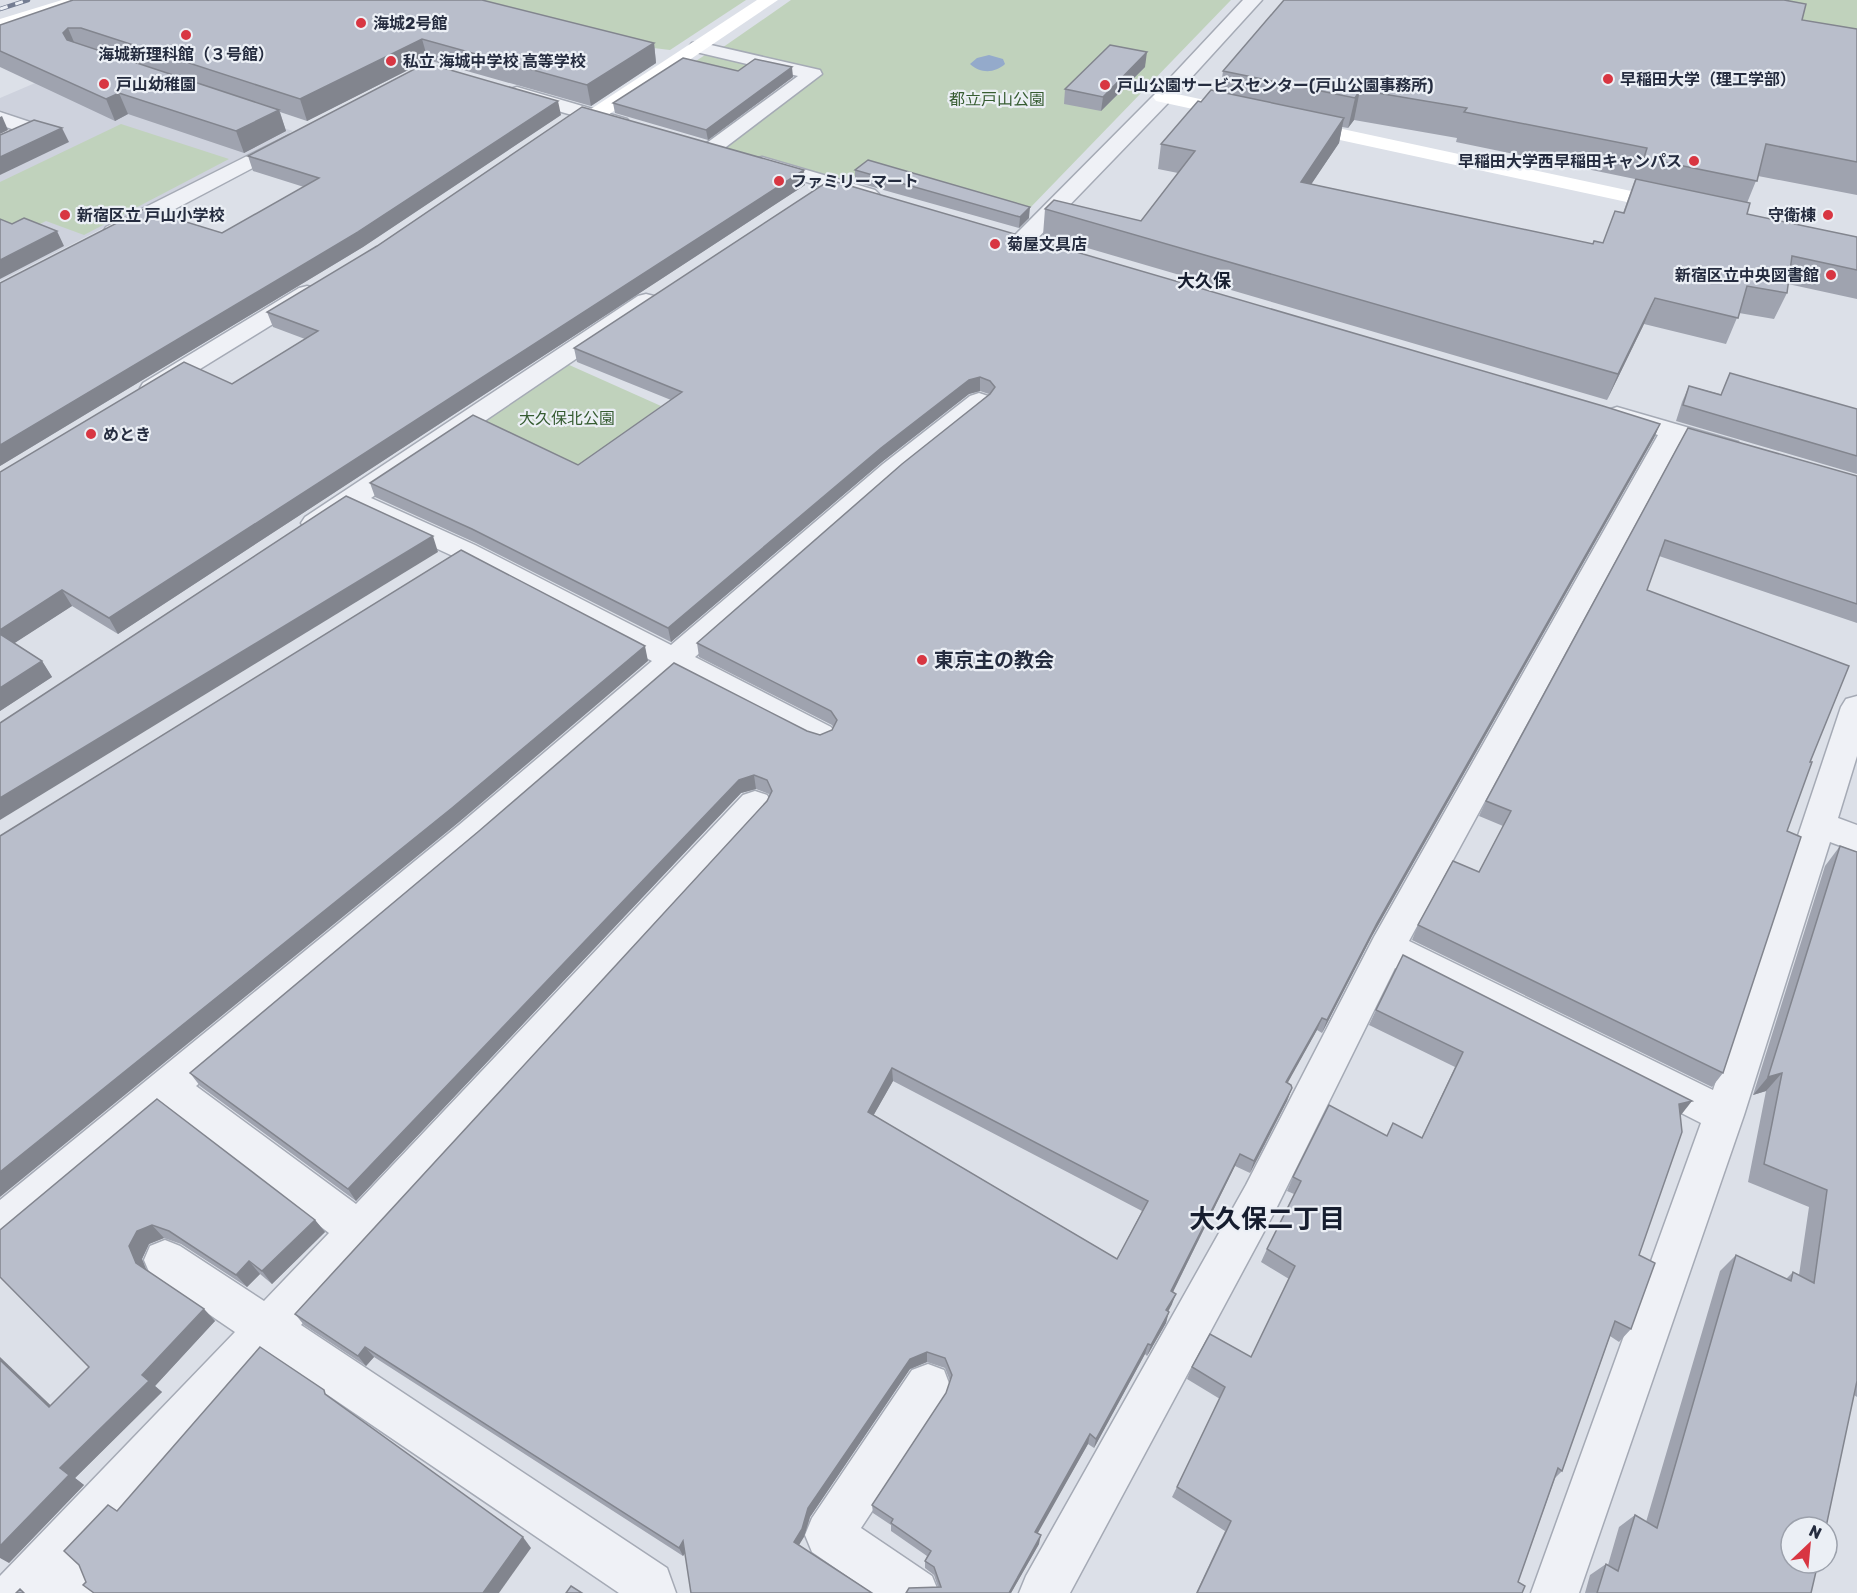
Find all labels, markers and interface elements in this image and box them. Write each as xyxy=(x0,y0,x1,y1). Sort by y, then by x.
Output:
place label: 海城2号館 xyxy=(373,14,447,33)
marker: 海城2号館 xyxy=(354,16,368,30)
marker: 海城新理科館（３号館） xyxy=(179,28,193,42)
place label: 海城新理科館（３号館） xyxy=(98,45,274,64)
place label: 私立 海城中学校 高等学校 xyxy=(403,52,586,71)
marker: 私立 海城中学校 高等学校 xyxy=(384,54,398,68)
place label: 早稲田大学（理工学部） xyxy=(1620,70,1796,89)
marker: 早稲田大学（理工学部） xyxy=(1601,72,1615,86)
place label: 戸山幼稚園 xyxy=(116,75,196,94)
place label: 戸山公園サービスセンター(戸山公園事務所) xyxy=(1117,76,1433,95)
marker: 戸山幼稚園 xyxy=(97,77,111,91)
marker: 戸山公園サービスセンター(戸山公園事務所) xyxy=(1098,78,1112,92)
park label: 都立戸山公園 xyxy=(949,90,1045,109)
place label: 早稲田大学西早稲田キャンパス xyxy=(1458,152,1682,171)
marker: 早稲田大学西早稲田キャンパス xyxy=(1687,154,1701,168)
place label: ファミリーマート xyxy=(791,172,919,191)
marker: ファミリーマート xyxy=(772,174,786,188)
place label: 新宿区立 戸山小学校 xyxy=(77,206,224,225)
place label: 守衛棟 xyxy=(1768,206,1816,225)
marker: 新宿区立 戸山小学校 xyxy=(58,208,72,222)
marker: 守衛棟 xyxy=(1821,208,1835,222)
place label: 菊屋文具店 xyxy=(1007,235,1087,254)
marker: 菊屋文具店 xyxy=(988,237,1002,251)
place label: 新宿区立中央図書館 xyxy=(1675,266,1819,285)
marker: 新宿区立中央図書館 xyxy=(1824,268,1838,282)
district label: 大久保 xyxy=(1177,270,1232,292)
park label: 大久保北公園 xyxy=(519,409,615,428)
place label: めとき xyxy=(103,425,151,444)
marker: めとき xyxy=(84,427,98,441)
place label: 東京主の教会 xyxy=(934,648,1054,672)
marker: 東京主の教会 xyxy=(915,653,929,667)
district label: 大久保二丁目 xyxy=(1189,1204,1345,1235)
north arrow xyxy=(1779,1515,1839,1575)
text: N xyxy=(1806,1521,1825,1543)

